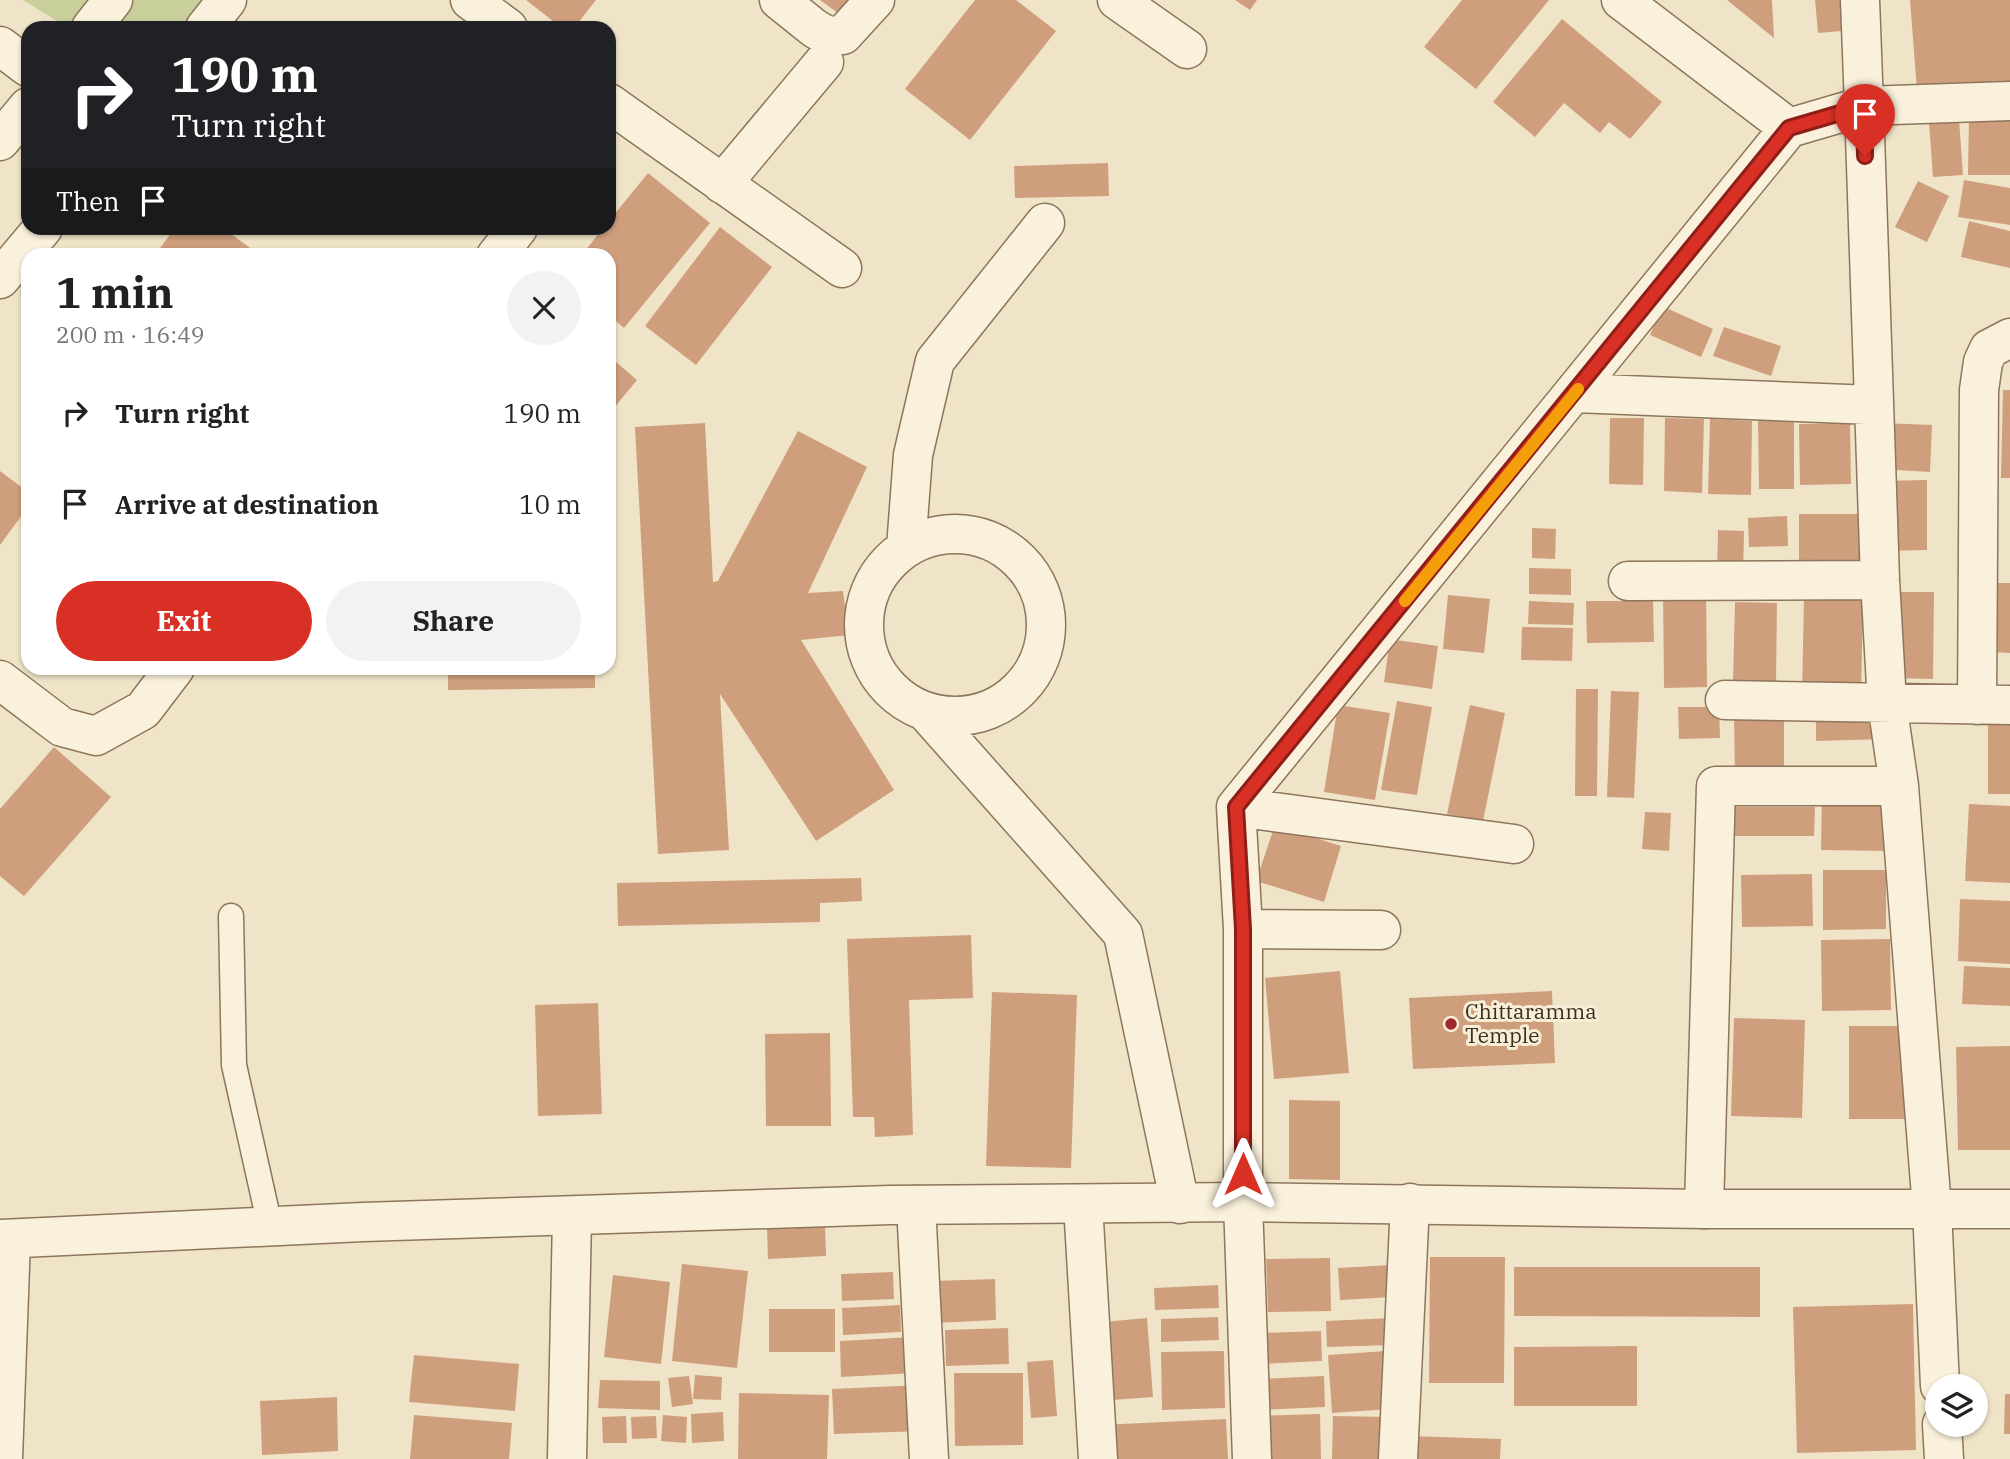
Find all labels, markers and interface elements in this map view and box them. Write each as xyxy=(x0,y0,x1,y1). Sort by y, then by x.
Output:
text: 190 m xyxy=(171,42,318,105)
icon: right xyxy=(56,49,147,140)
pin xyxy=(1835,84,1895,156)
icon: arrive xyxy=(1846,95,1884,133)
text: Turn right xyxy=(171,104,326,146)
icon: arrive xyxy=(134,182,172,220)
text: Then xyxy=(56,184,120,218)
text: 1 min xyxy=(56,265,174,320)
button: close xyxy=(507,271,581,345)
text: 200 m · 16:49 xyxy=(56,319,205,349)
icon: right xyxy=(56,394,94,432)
text: Turn right xyxy=(115,396,249,430)
text: 190 m xyxy=(503,396,581,430)
icon: arrive xyxy=(56,485,94,523)
text: Arrive at destination xyxy=(115,487,379,521)
text: 10 m xyxy=(519,487,581,521)
button: Exit xyxy=(56,581,312,661)
button: Share xyxy=(326,581,581,661)
place label: Chittaramma Temple xyxy=(1465,997,1597,1049)
marker: Chittaramma Temple xyxy=(1443,1016,1459,1032)
position arrow xyxy=(1206,1137,1280,1211)
map controls xyxy=(1925,1374,1988,1437)
button: layers xyxy=(1925,1374,1988,1437)

